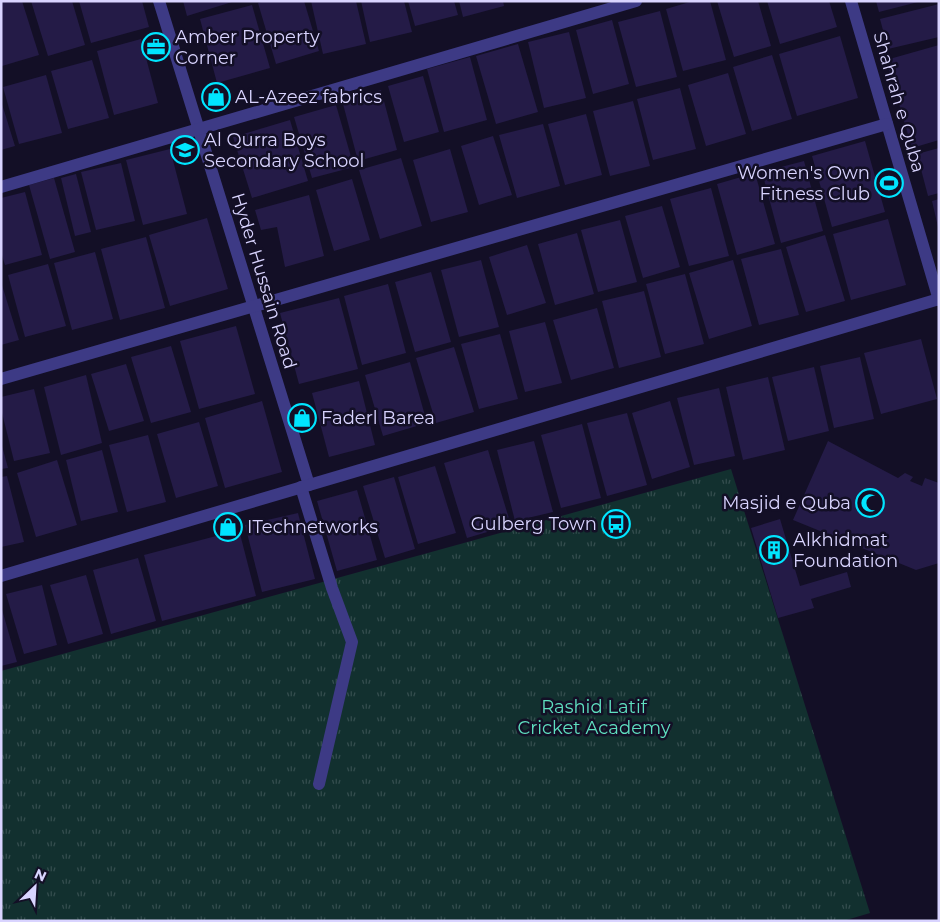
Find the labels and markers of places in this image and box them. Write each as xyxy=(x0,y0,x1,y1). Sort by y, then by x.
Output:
place label: Amber Property Corner xyxy=(175,26,320,69)
office icon: Amber Property Corner xyxy=(141,32,171,62)
shop icon: AL-Azeez fabrics xyxy=(201,82,231,112)
place label: AL-Azeez fabrics xyxy=(235,86,382,108)
place label: Al Qurra Boys Secondary School xyxy=(204,129,364,172)
school or university icon: Al Qurra Boys Secondary School xyxy=(170,135,200,165)
place label: Women's Own Fitness Club xyxy=(737,162,870,205)
sports icon: Women's Own Fitness Club xyxy=(874,168,904,198)
shop icon: Faderl Barea xyxy=(287,403,317,433)
place label: Faderl Barea xyxy=(321,407,435,429)
mosque icon: Masjid e Quba xyxy=(855,488,885,518)
place label: Masjid e Quba xyxy=(722,492,851,514)
bus stop icon: Gulberg Town xyxy=(601,509,631,539)
shop icon: ITechnetworks xyxy=(213,512,243,542)
place label: Gulberg Town xyxy=(471,513,597,535)
place label: ITechnetworks xyxy=(247,516,378,538)
place label: Alkhidmat Foundation xyxy=(793,529,898,572)
building icon: Alkhidmat Foundation xyxy=(759,535,789,565)

